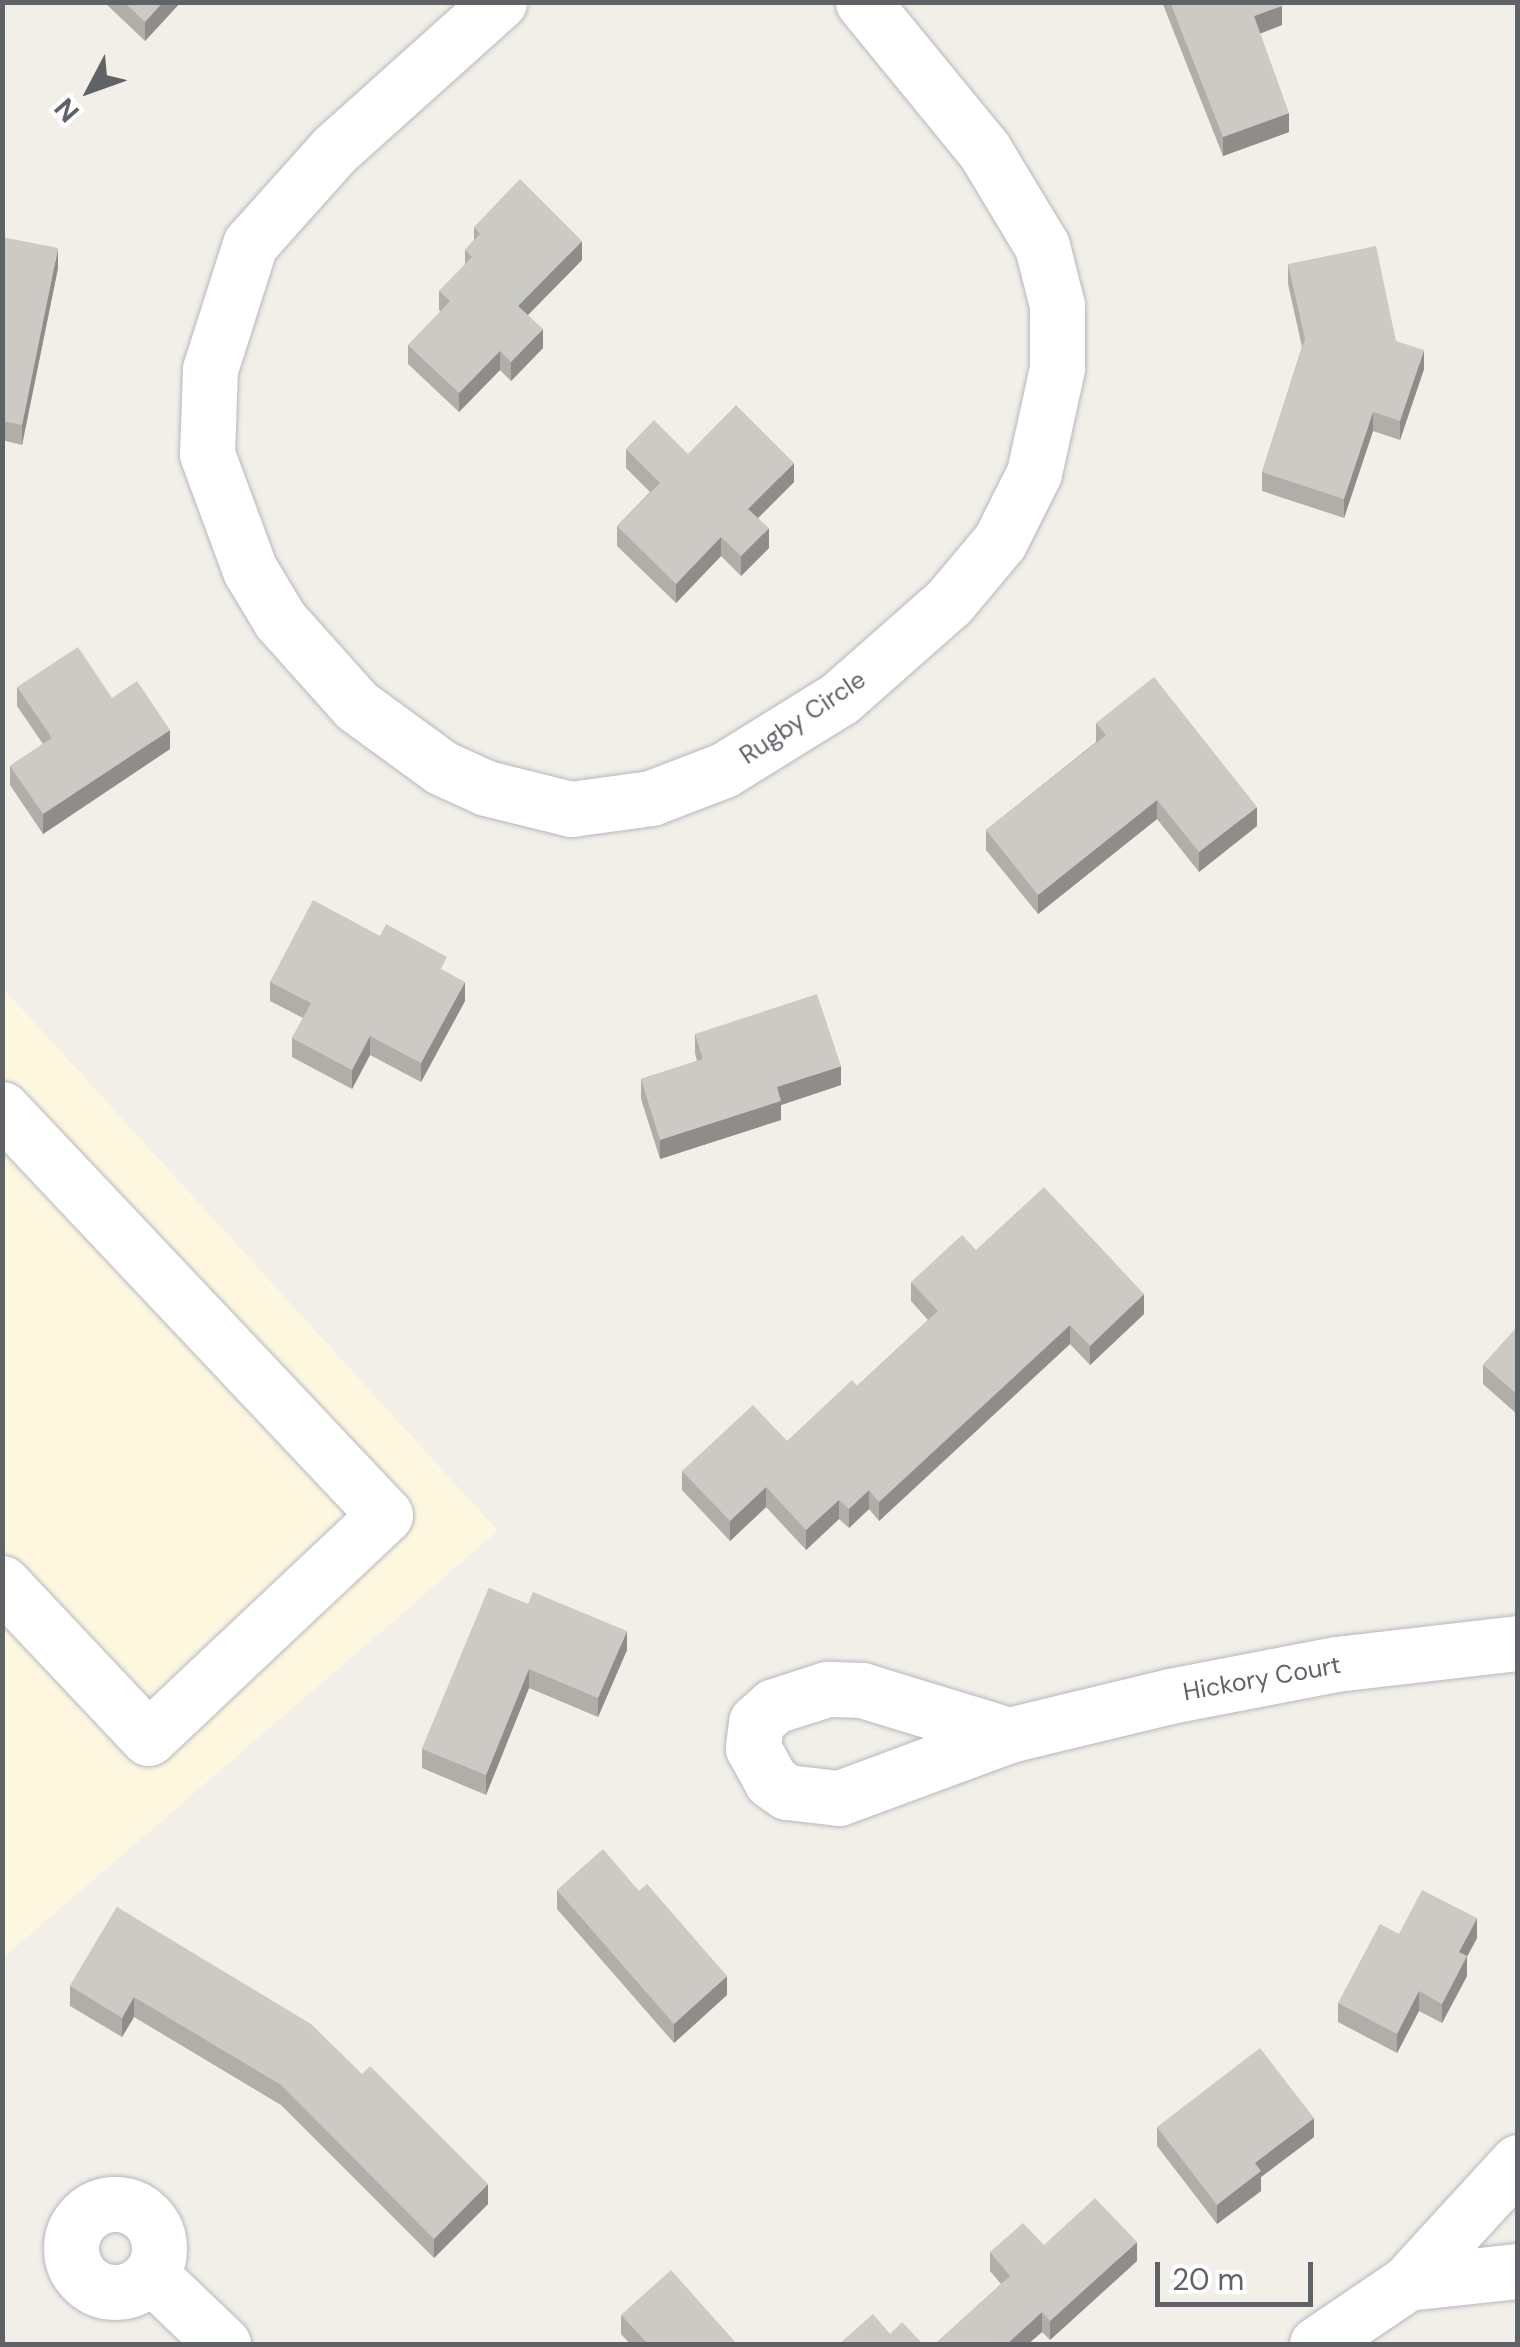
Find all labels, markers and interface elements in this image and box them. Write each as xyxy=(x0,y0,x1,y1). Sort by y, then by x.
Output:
north arrow xyxy=(40,40,140,140)
text: N xyxy=(46,90,88,130)
street label: Rugby Circle xyxy=(734,665,872,771)
street label: Hickory Court xyxy=(1181,1650,1343,1708)
scale bar xyxy=(1160,2242,1318,2304)
text: 20 m xyxy=(1172,2260,1244,2299)

